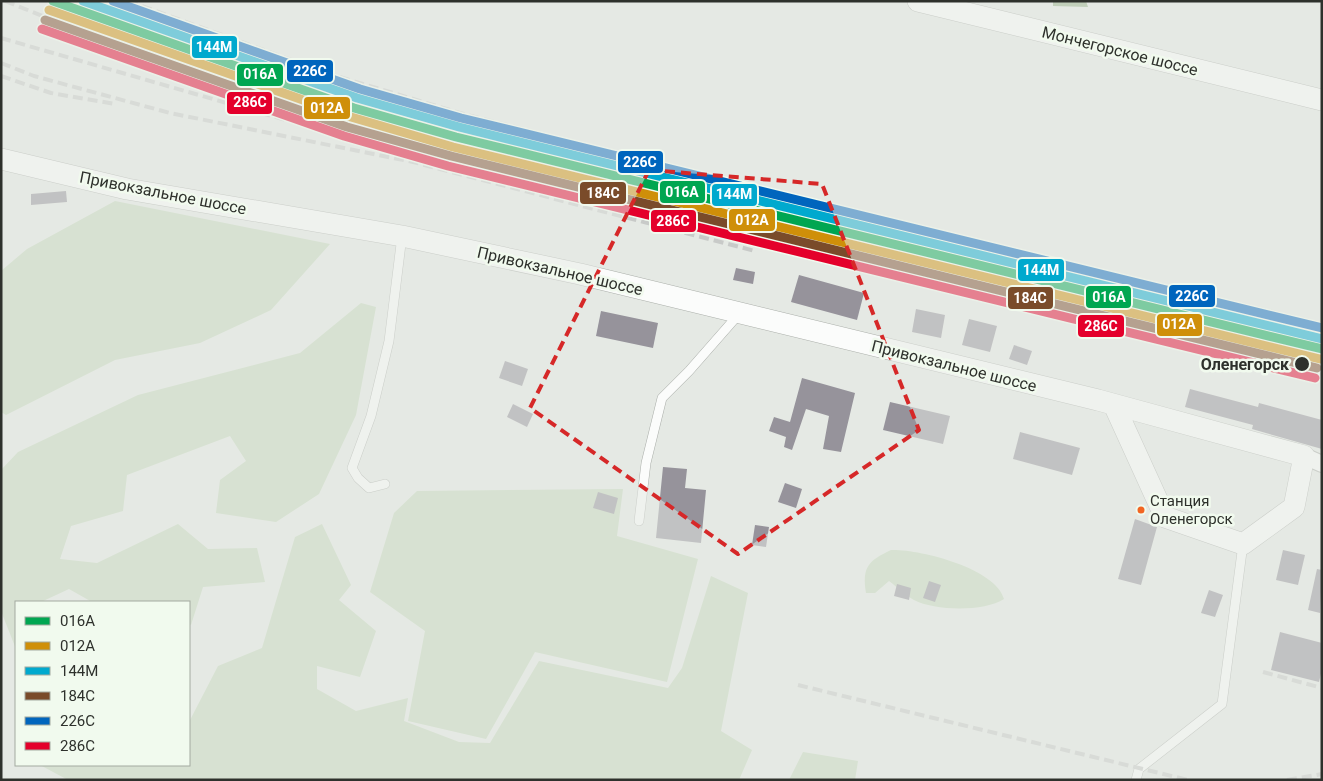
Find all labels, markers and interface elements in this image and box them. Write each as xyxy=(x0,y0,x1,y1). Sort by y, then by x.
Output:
street label: Мончегорское шоссе xyxy=(1040,22,1200,80)
line badge: 144М xyxy=(191,35,238,59)
text: 144М xyxy=(196,39,232,55)
line badge: 226С xyxy=(286,59,334,83)
line badge: 016А xyxy=(236,63,284,87)
text: 226С xyxy=(293,63,327,79)
text: 016А xyxy=(243,66,277,82)
line badge: 286С xyxy=(226,91,273,115)
text: 286С xyxy=(233,94,267,110)
line badge: 012А xyxy=(303,96,351,120)
text: 012А xyxy=(310,100,344,116)
line badge: 226С xyxy=(617,150,664,174)
text: 226С xyxy=(623,154,657,170)
street label: Привокзальное шоссе xyxy=(78,168,248,218)
line badge: 016А xyxy=(659,180,706,204)
line badge: 184С xyxy=(579,181,627,205)
line badge: 144М xyxy=(711,183,758,207)
text: 016А xyxy=(665,184,699,200)
text: 184С xyxy=(586,185,620,201)
text: 144М xyxy=(716,186,752,202)
line badge: 012А xyxy=(728,208,776,232)
line badge: 286С xyxy=(650,209,697,233)
text: 012А xyxy=(735,212,769,228)
text: 286С xyxy=(656,213,690,229)
street label: Привокзальное шоссе xyxy=(475,243,645,299)
line badge: 144М xyxy=(1017,258,1065,282)
text: 144М xyxy=(1023,262,1059,278)
line badge: 226С xyxy=(1168,284,1216,308)
line badge: 016А xyxy=(1085,285,1132,309)
line badge: 184С xyxy=(1007,286,1054,310)
text: 226С xyxy=(1175,288,1209,304)
text: 016А xyxy=(1092,289,1126,305)
text: 184С xyxy=(1013,290,1047,306)
line badge: 012А xyxy=(1156,313,1203,337)
line badge: 286С xyxy=(1077,314,1125,338)
text: 012А xyxy=(1162,316,1196,332)
text: 286С xyxy=(1084,318,1118,334)
street label: Привокзальное шоссе xyxy=(869,336,1039,396)
place label: Оленегорск xyxy=(1201,355,1290,374)
marker: Оленегорск xyxy=(1293,355,1311,373)
place label: Станция Оленегорск xyxy=(1150,492,1233,528)
marker: Станция Оленегорск xyxy=(1136,505,1146,515)
legend xyxy=(15,601,190,766)
text: 016А xyxy=(60,612,95,630)
text: 012А xyxy=(60,637,95,655)
text: 144М xyxy=(60,662,98,680)
text: 184С xyxy=(60,687,95,705)
text: 226С xyxy=(60,712,95,730)
text: 286С xyxy=(60,737,95,755)

